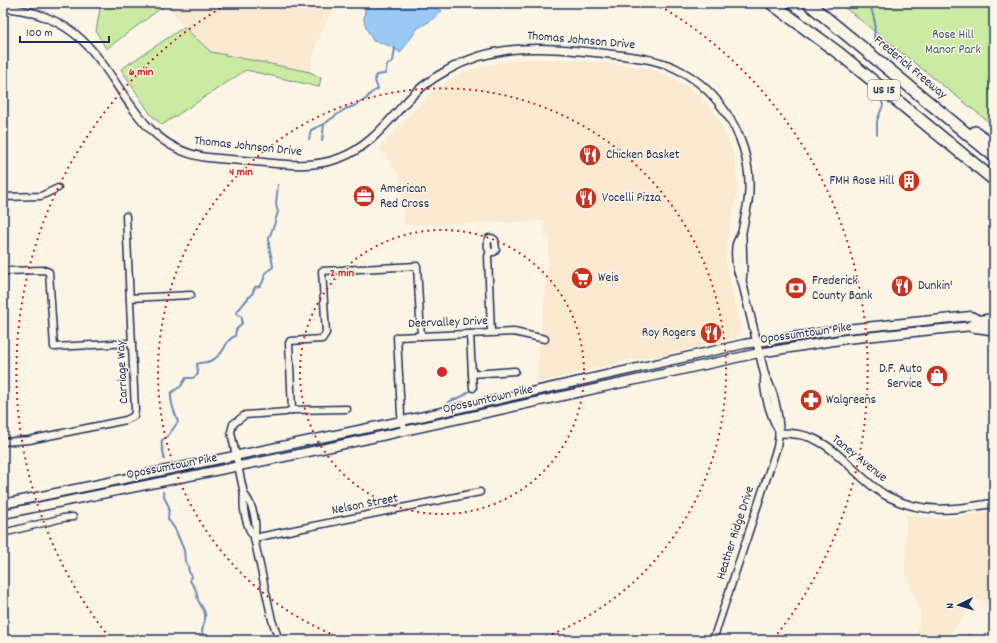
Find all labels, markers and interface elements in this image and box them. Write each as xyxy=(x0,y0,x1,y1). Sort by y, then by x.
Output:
scale bar xyxy=(20,18,109,44)
text: 100 m xyxy=(26,25,53,42)
park label: Rose Hill Manor Park xyxy=(925,26,981,60)
street label: Thomas Johnson Drive xyxy=(526,27,636,55)
street label: Frederick Freeway xyxy=(869,32,951,105)
text: 6 min xyxy=(129,64,154,81)
road number: US 15 xyxy=(868,80,900,100)
street label: Thomas Johnson Drive xyxy=(193,132,303,162)
restaurant icon: Chicken Basket xyxy=(577,142,603,168)
place label: Chicken Basket xyxy=(606,146,680,165)
text: 4 min xyxy=(229,164,253,181)
building icon: FMH Rose Hill xyxy=(896,168,922,194)
place label: FMH Rose Hill xyxy=(829,172,894,191)
place label: American Red Cross xyxy=(380,180,429,214)
office icon: American Red Cross xyxy=(351,183,377,209)
restaurant icon: Vocelli Pizza xyxy=(573,185,599,211)
place label: Vocelli Pizza xyxy=(602,189,662,208)
text: 2 min xyxy=(330,265,354,282)
supermarket icon: Weis xyxy=(569,265,595,291)
place label: Weis xyxy=(598,269,619,288)
place label: Frederick County Bank xyxy=(812,272,872,306)
restaurant icon: Dunkin' xyxy=(889,273,915,299)
bank icon: Frederick County Bank xyxy=(783,275,809,301)
place label: Dunkin' xyxy=(918,277,953,296)
street label: Deervalley Drive xyxy=(408,312,488,334)
street label: Opossumtown Pike xyxy=(759,318,853,350)
restaurant icon: Roy Rogers xyxy=(698,320,724,346)
place label: Roy Rogers xyxy=(642,324,696,343)
street label: Carriage Way xyxy=(112,339,134,404)
place label: D.F. Auto Service xyxy=(879,360,922,394)
shop icon: D.F. Auto Service xyxy=(924,363,950,389)
centre of rings xyxy=(435,365,449,379)
street label: Opossumtown Pike xyxy=(441,380,535,420)
pharmacy icon: Walgreens xyxy=(798,387,824,413)
place label: Walgreens xyxy=(826,391,876,410)
street label: Taney Avenue xyxy=(827,431,891,488)
street label: Opossumtown Pike xyxy=(125,449,219,485)
street label: Heather Ridge Drive xyxy=(712,484,760,582)
street label: Nelson Street xyxy=(330,489,400,521)
north arrow xyxy=(939,585,979,625)
text: N xyxy=(943,602,959,609)

